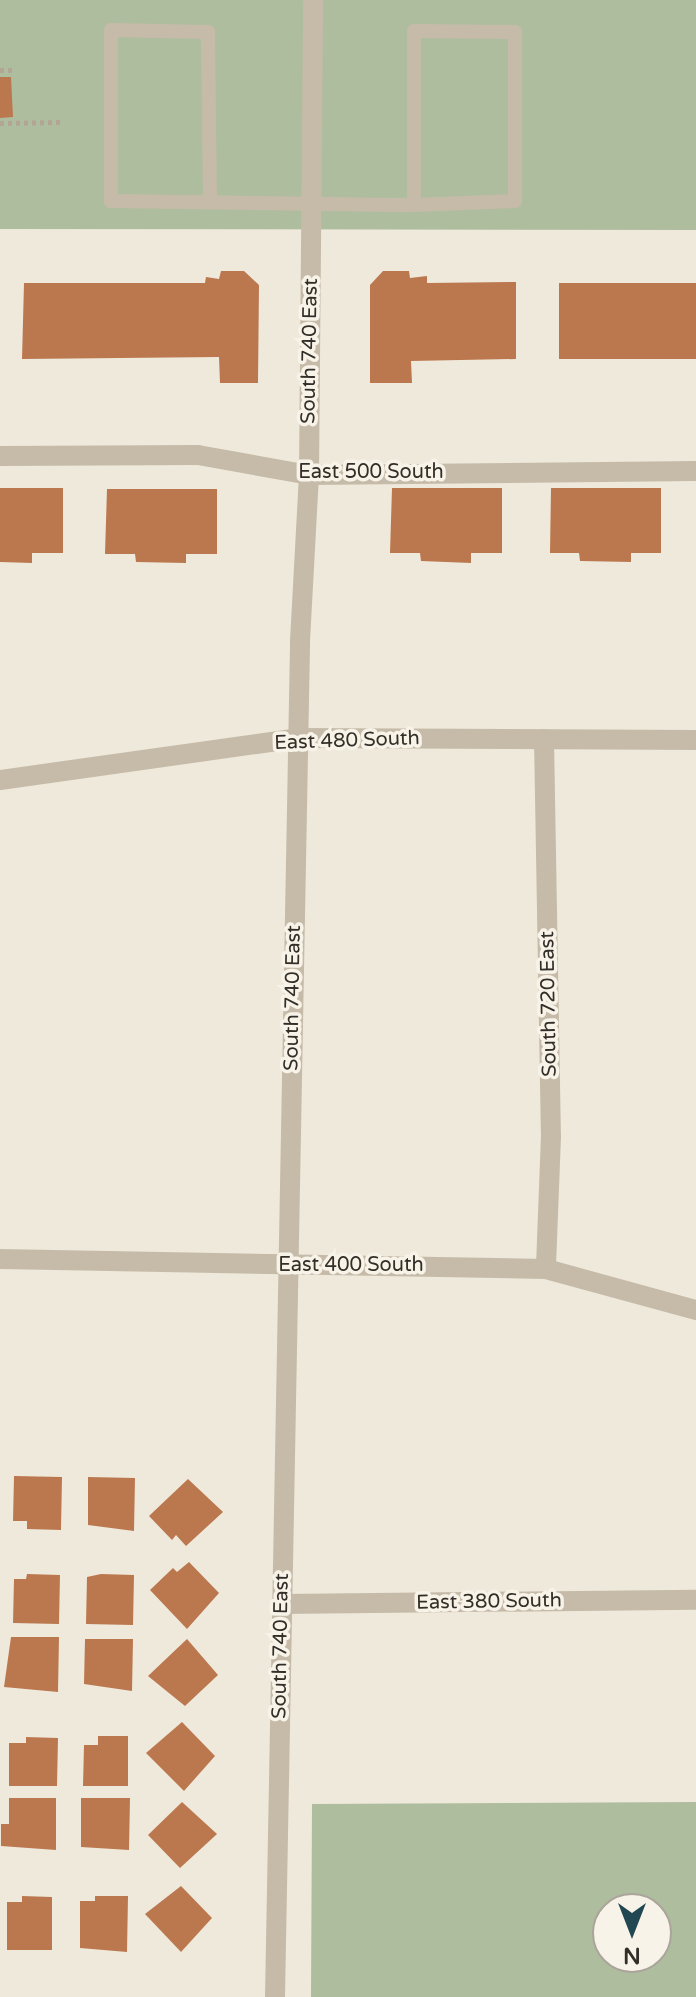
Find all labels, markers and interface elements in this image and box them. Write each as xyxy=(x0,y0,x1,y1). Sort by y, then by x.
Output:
street label: South 740 East xyxy=(297,278,323,424)
street label: East 500 South xyxy=(298,460,444,484)
street label: East 480 South xyxy=(274,726,420,756)
street label: South 740 East xyxy=(280,925,306,1071)
street label: South 720 East xyxy=(536,931,562,1077)
street label: East 400 South xyxy=(278,1253,424,1277)
street label: South 740 East xyxy=(268,1573,294,1719)
street label: East 380 South xyxy=(416,1589,562,1615)
north arrow xyxy=(592,1893,672,1973)
text: N xyxy=(623,1942,641,1968)

